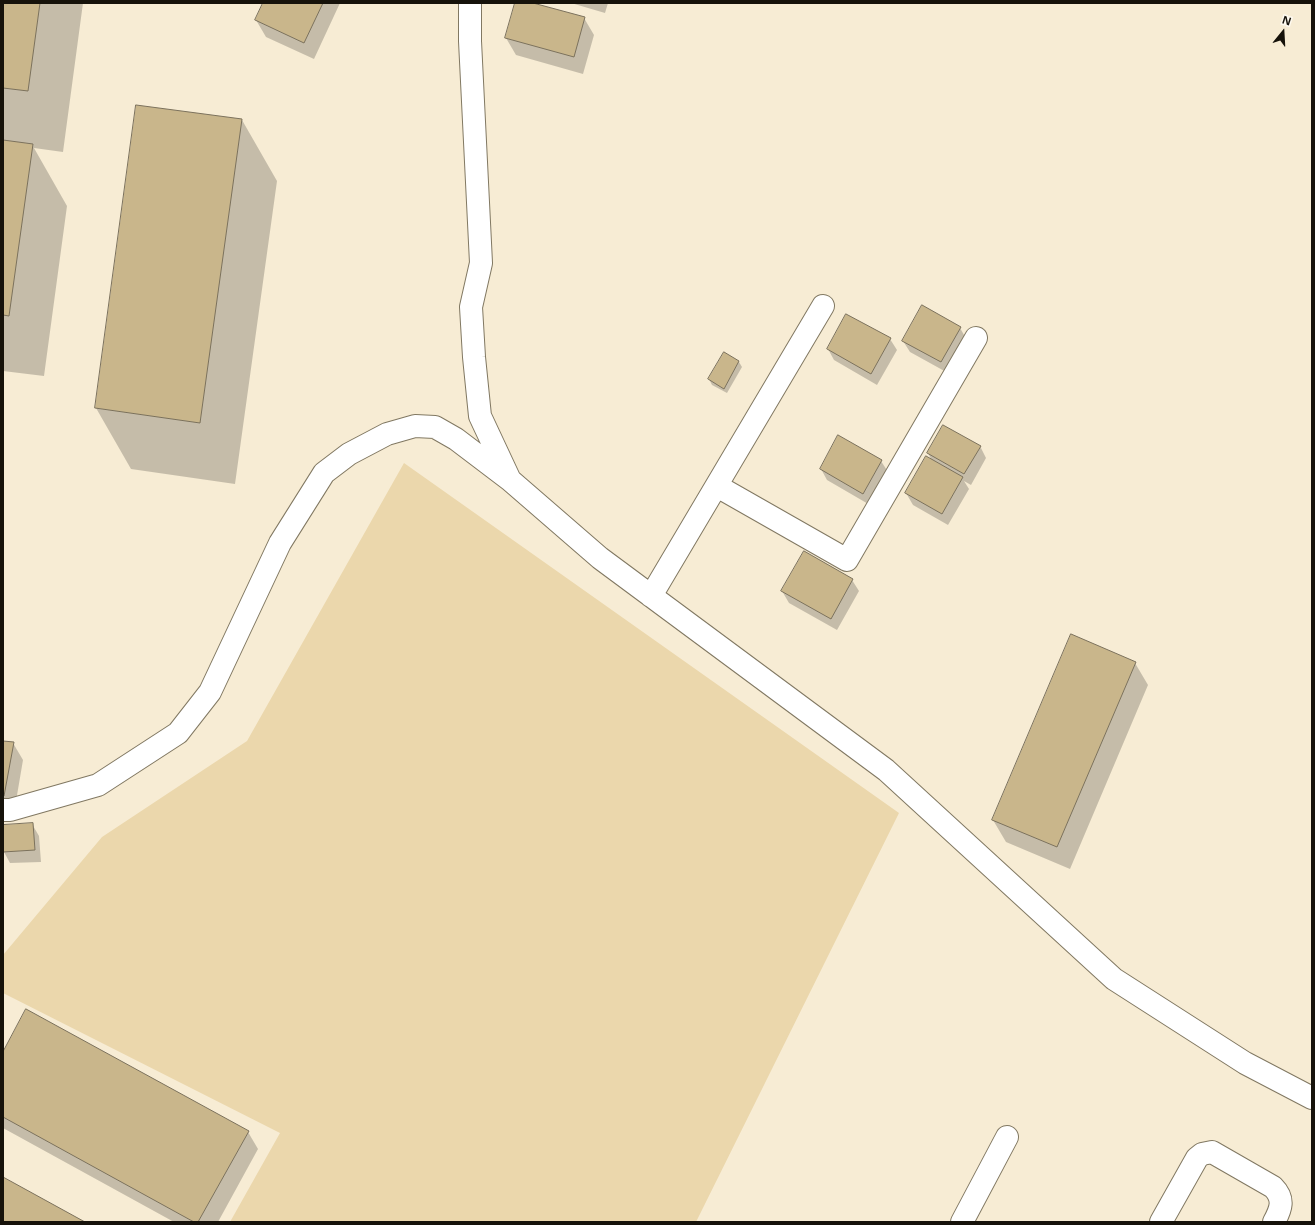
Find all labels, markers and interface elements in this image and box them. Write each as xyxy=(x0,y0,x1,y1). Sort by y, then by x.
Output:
north arrow xyxy=(1263,12,1303,52)
text: N xyxy=(1280,12,1293,29)

